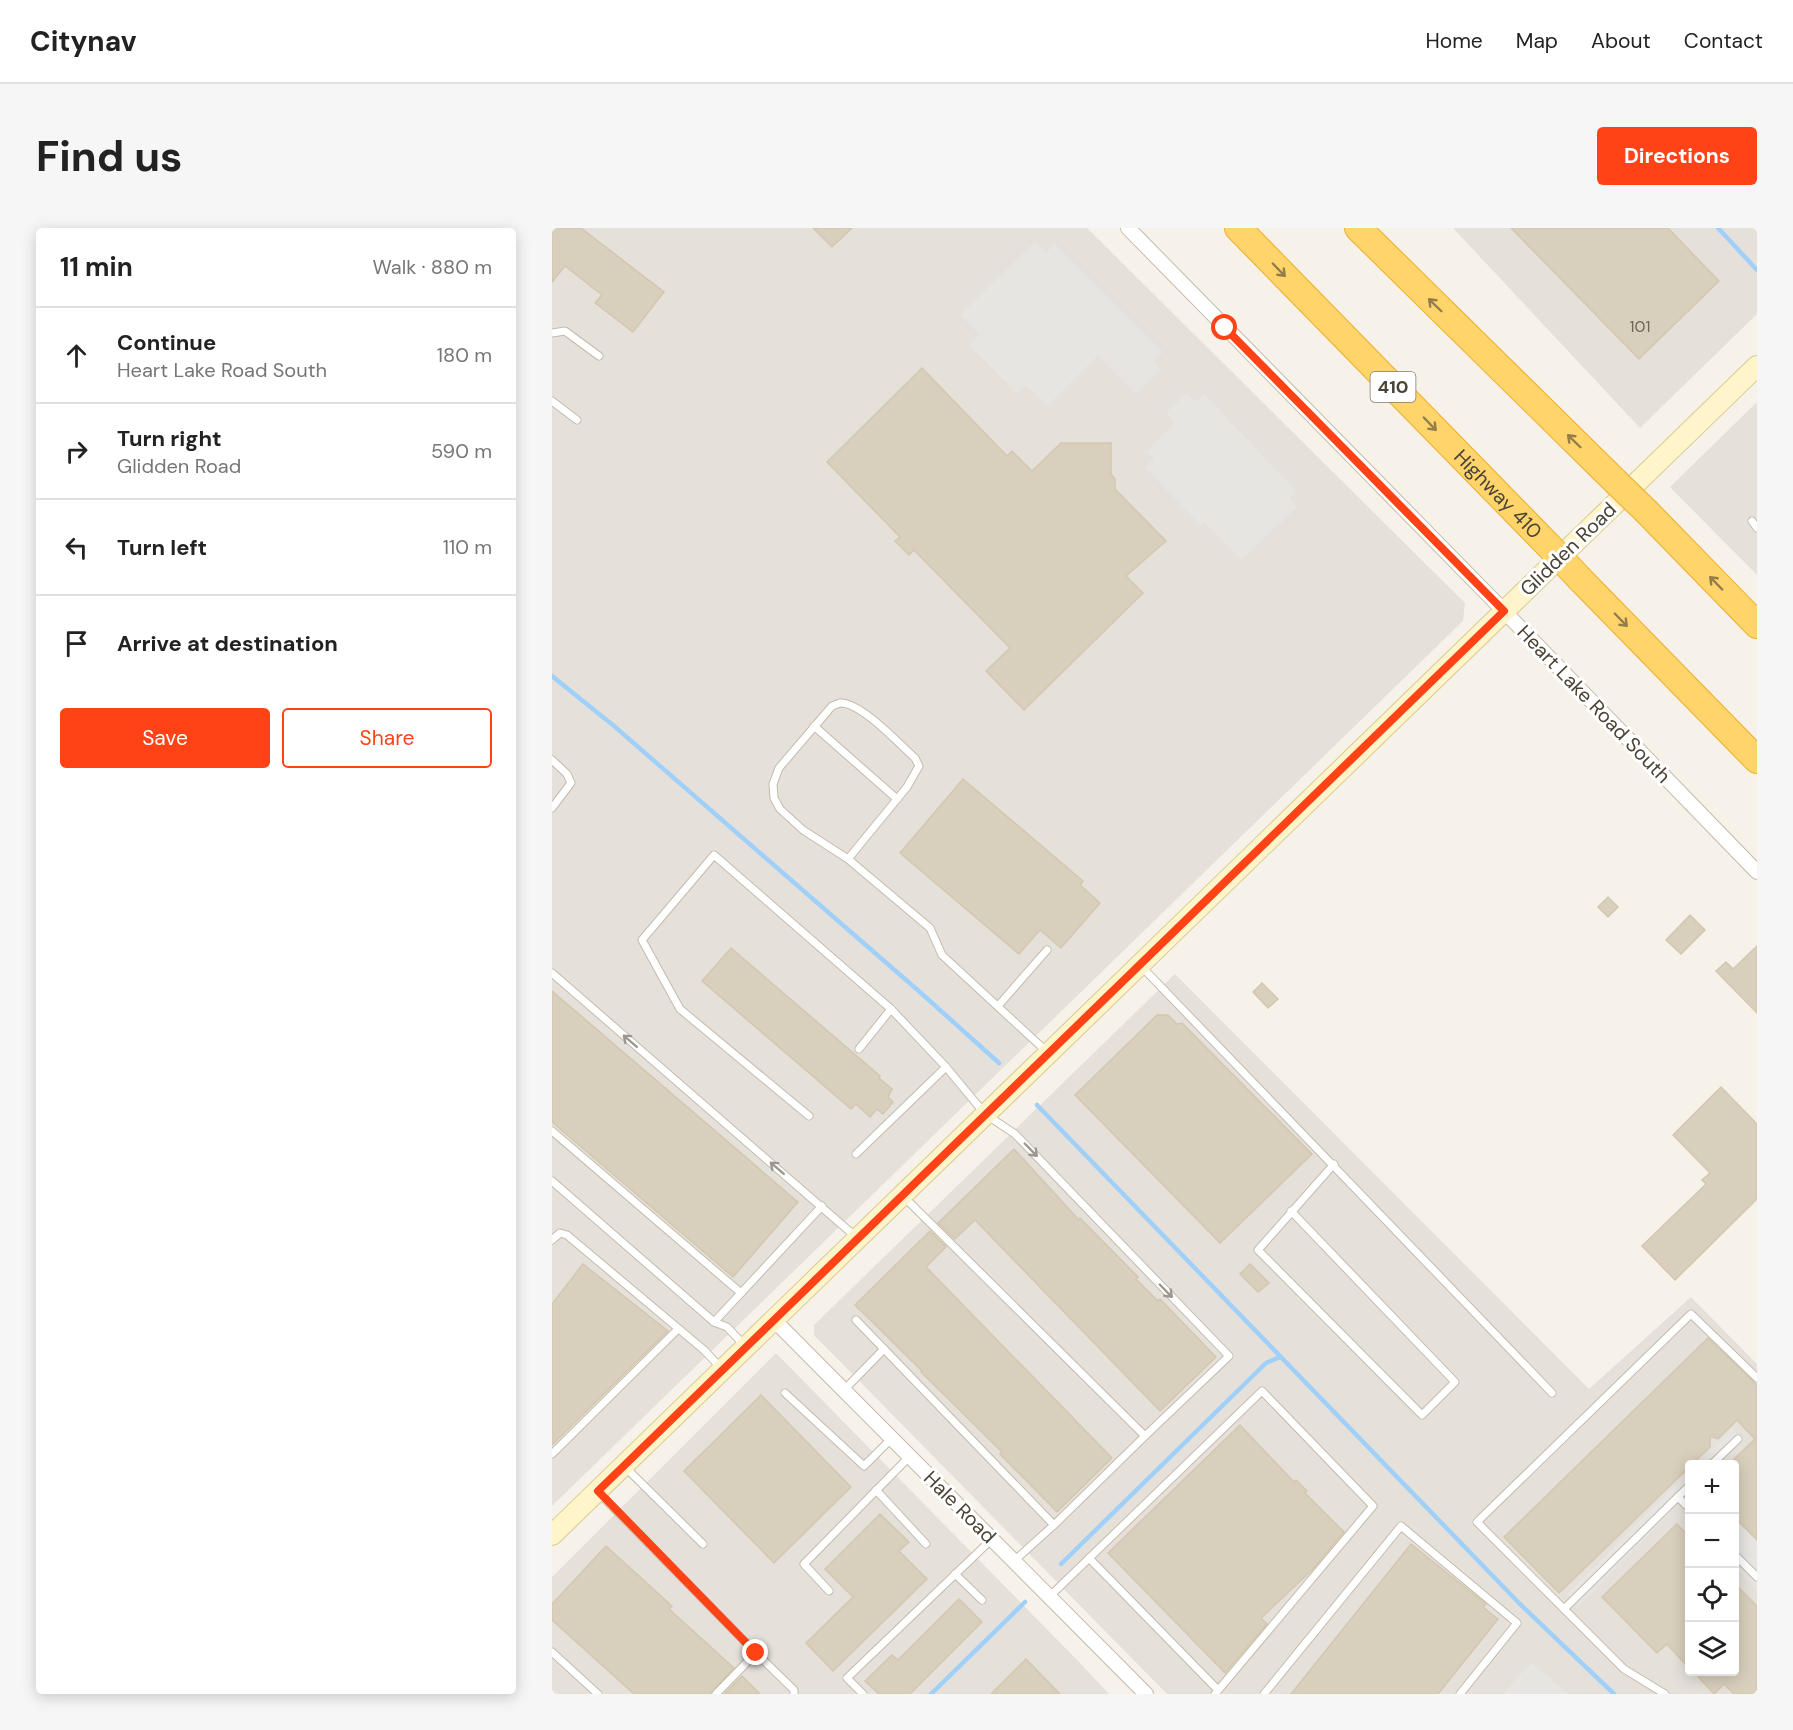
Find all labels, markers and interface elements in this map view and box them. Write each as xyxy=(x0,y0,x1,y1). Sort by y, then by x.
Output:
text: Citynav xyxy=(30,23,136,60)
text: Home xyxy=(1425,27,1483,55)
text: Map xyxy=(1516,27,1558,55)
text: About xyxy=(1591,27,1651,55)
text: Contact xyxy=(1684,27,1763,55)
button: Directions xyxy=(1597,127,1757,185)
text: Find us xyxy=(36,129,182,184)
text: 11 min xyxy=(60,250,133,284)
text: Walk · 880 m xyxy=(372,254,492,280)
one-way arrow xyxy=(1272,262,1287,277)
one-way arrow xyxy=(1428,298,1443,312)
route start xyxy=(1211,314,1237,340)
house number: 101 xyxy=(1630,316,1650,337)
text: Continue xyxy=(117,328,216,357)
icon: ahead xyxy=(60,339,93,372)
text: 180 m xyxy=(437,342,492,368)
text: Heart Lake Road South xyxy=(117,357,327,383)
road number: 410 xyxy=(1370,372,1416,402)
one-way arrow xyxy=(1423,417,1438,432)
text: Turn right xyxy=(117,424,222,453)
one-way arrow xyxy=(1567,434,1582,449)
icon: right xyxy=(60,435,93,468)
text: 590 m xyxy=(431,438,492,464)
street label: Highway 410 xyxy=(1449,444,1548,544)
text: Glidden Road xyxy=(117,453,241,479)
street label: Glidden Road xyxy=(1514,496,1622,602)
icon: left xyxy=(60,531,93,564)
text: Turn left xyxy=(117,533,207,562)
text: 110 m xyxy=(443,534,492,560)
one-way arrow xyxy=(1709,576,1724,591)
one-way arrow xyxy=(1613,613,1628,628)
street label: Heart Lake Road South xyxy=(1512,619,1676,789)
icon: arrive xyxy=(60,627,93,660)
text: Arrive at destination xyxy=(117,629,338,658)
button: Save xyxy=(60,708,270,768)
button: Share xyxy=(282,708,492,768)
one-way arrow xyxy=(622,1034,638,1047)
one-way arrow xyxy=(1023,1143,1038,1158)
one-way arrow xyxy=(770,1161,785,1175)
one-way arrow xyxy=(1159,1283,1173,1298)
map controls xyxy=(1685,1460,1739,1676)
button: + xyxy=(1685,1460,1739,1514)
street label: Hale Road xyxy=(918,1465,1002,1549)
button: − xyxy=(1685,1514,1739,1568)
button: locate xyxy=(1685,1568,1739,1622)
button: layers xyxy=(1685,1622,1739,1676)
route end xyxy=(742,1639,768,1665)

